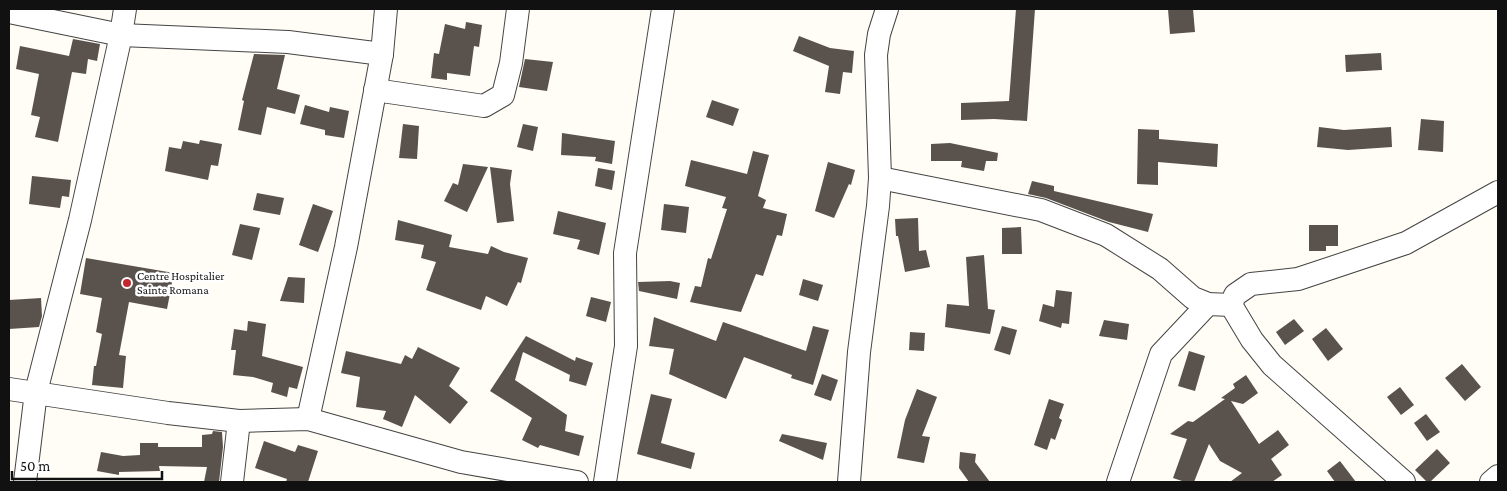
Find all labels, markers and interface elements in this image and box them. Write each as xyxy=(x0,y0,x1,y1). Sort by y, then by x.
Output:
place label: Centre Hospitalier Sainte Romana xyxy=(137,269,225,297)
marker: Centre Hospitalier Sainte Romana xyxy=(121,277,133,289)
scale bar xyxy=(12,448,162,480)
text: 50 m xyxy=(20,458,50,474)

